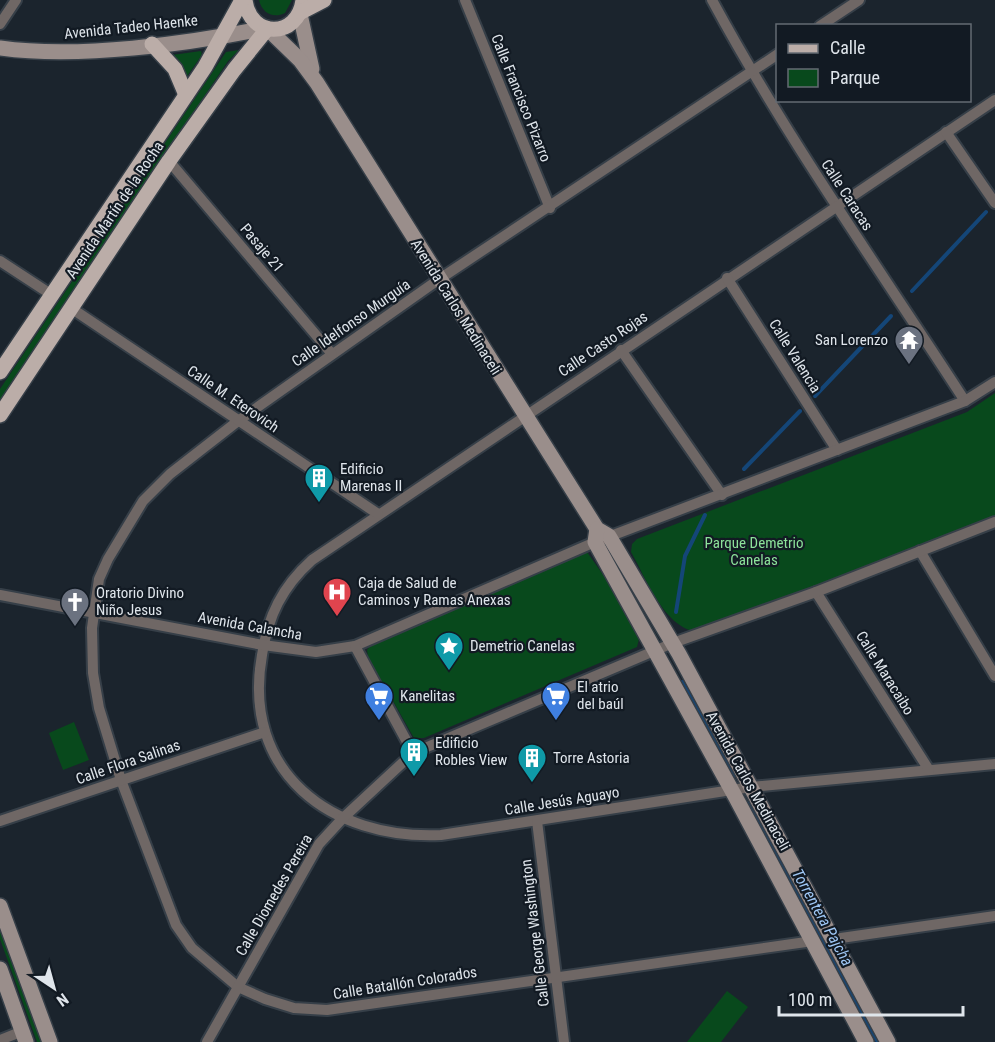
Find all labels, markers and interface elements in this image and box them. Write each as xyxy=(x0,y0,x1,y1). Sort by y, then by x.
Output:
street label: Avenida Tadeo Haenke xyxy=(63,11,199,43)
legend xyxy=(776,24,971,102)
street label: Calle Francisco Pizarro xyxy=(487,32,555,164)
text: Calle xyxy=(830,37,866,58)
text: Parque xyxy=(830,67,880,88)
street label: Avenida Martín de la Rocha xyxy=(62,138,168,282)
street label: Calle Caracas xyxy=(817,156,877,234)
street label: Pasaje 21 xyxy=(236,220,288,276)
street label: Avenida Carlos Medinaceli xyxy=(407,236,505,378)
street label: Calle Idelfonso Murguía xyxy=(288,275,414,371)
street label: Calle Casto Rojas xyxy=(555,307,651,380)
street label: Calle Valencia xyxy=(765,316,825,396)
temple icon: San Lorenzo xyxy=(893,324,925,366)
place label: San Lorenzo xyxy=(815,331,888,349)
street label: Calle M. Eterovich xyxy=(184,362,282,436)
place label: Edificio Marenas II xyxy=(340,460,402,495)
building icon: Edificio Marenas II xyxy=(303,462,335,504)
park label: Parque Demetrio Canelas xyxy=(705,534,803,569)
place label: Caja de Salud de Caminos y Ramas Anexas xyxy=(358,574,511,609)
hospital icon: Caja de Salud de Caminos y Ramas Anexas xyxy=(321,576,353,618)
place label: Oratorio Divino Niño Jesus xyxy=(96,584,184,619)
church icon: Oratorio Divino Niño Jesus xyxy=(59,586,91,628)
street label: Avenida Calancha xyxy=(197,608,303,644)
street label: Calle Maracaibo xyxy=(852,628,918,718)
place icon: Demetrio Canelas xyxy=(433,630,465,672)
place label: Demetrio Canelas xyxy=(470,637,575,655)
place label: El atrio del baúl xyxy=(577,678,624,713)
supermarket icon: Kanelitas xyxy=(363,680,395,722)
supermarket icon: El atrio del baúl xyxy=(540,680,572,722)
place label: Kanelitas xyxy=(400,687,455,705)
street label: Avenida Carlos Medinaceli xyxy=(702,708,794,854)
place label: Edificio Robles View xyxy=(435,734,508,769)
street label: Calle Flora Salinas xyxy=(73,736,183,788)
building icon: Edificio Robles View xyxy=(398,736,430,778)
building icon: Torre Astoria xyxy=(516,742,548,784)
place label: Torre Astoria xyxy=(553,749,630,767)
street label: Calle Jesús Aguayo xyxy=(503,783,621,819)
street label: Calle Diomedes Pereira xyxy=(232,831,316,959)
street label: Calle George Washington xyxy=(517,858,553,1008)
water label: Torrentera Pajcha xyxy=(788,865,857,969)
north arrow xyxy=(24,958,84,1018)
street label: Calle Batallón Colorados xyxy=(332,963,478,1003)
scale bar xyxy=(779,979,964,1017)
text: N xyxy=(53,989,72,1010)
text: 100 m xyxy=(788,989,832,1010)

